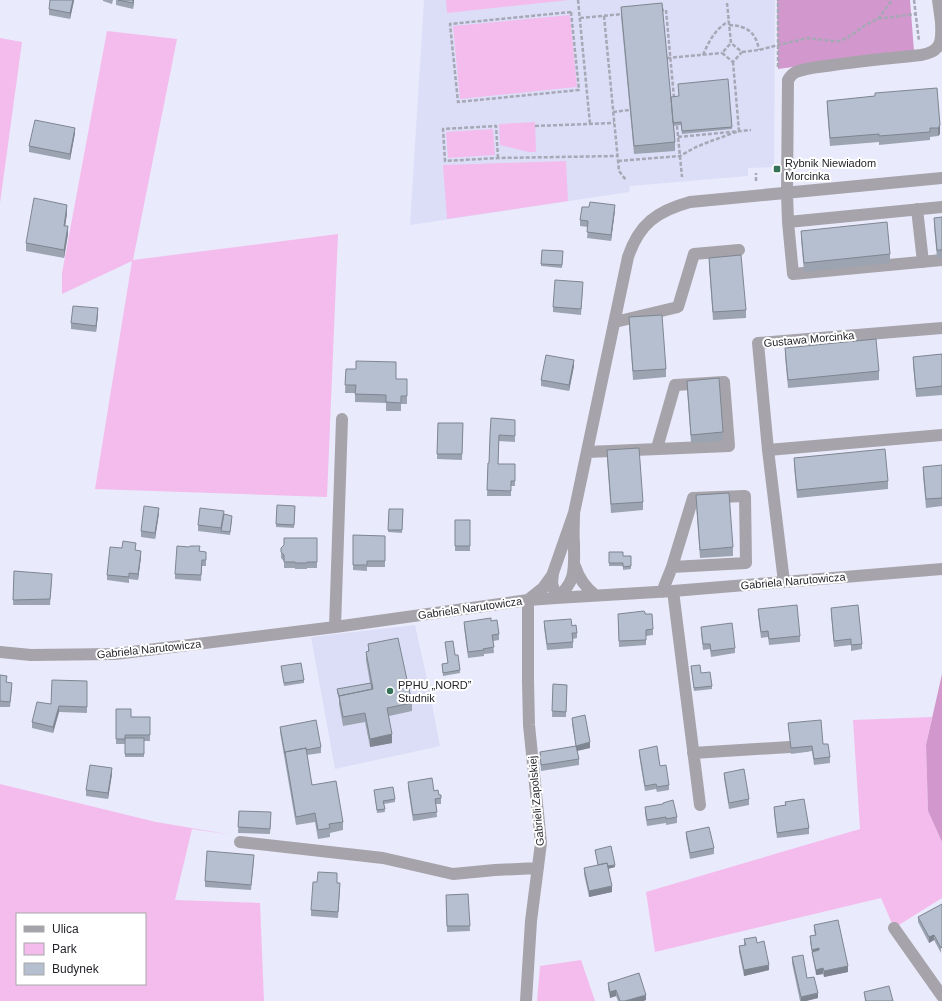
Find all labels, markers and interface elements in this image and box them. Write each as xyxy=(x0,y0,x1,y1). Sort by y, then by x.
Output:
place label: Rybnik Niewiadom Morcinka xyxy=(785,157,876,182)
marker: Rybnik Niewiadom Morcinka xyxy=(772,164,782,174)
street label: Gustawa Morcinka xyxy=(763,329,856,349)
street label: Gabriela Narutowicza xyxy=(740,570,847,592)
street label: Gabriela Narutowicza xyxy=(417,595,524,621)
street label: Gabriela Narutowicza xyxy=(96,637,203,660)
place label: PPHU „NORD” Studnik xyxy=(398,679,472,704)
marker: PPHU „NORD” Studnik xyxy=(385,686,395,696)
street label: Gabrieli Zapolskiej xyxy=(526,755,546,847)
legend xyxy=(16,913,146,985)
text: Ulica xyxy=(52,922,79,936)
text: Park xyxy=(52,942,78,956)
text: Budynek xyxy=(52,962,100,976)

